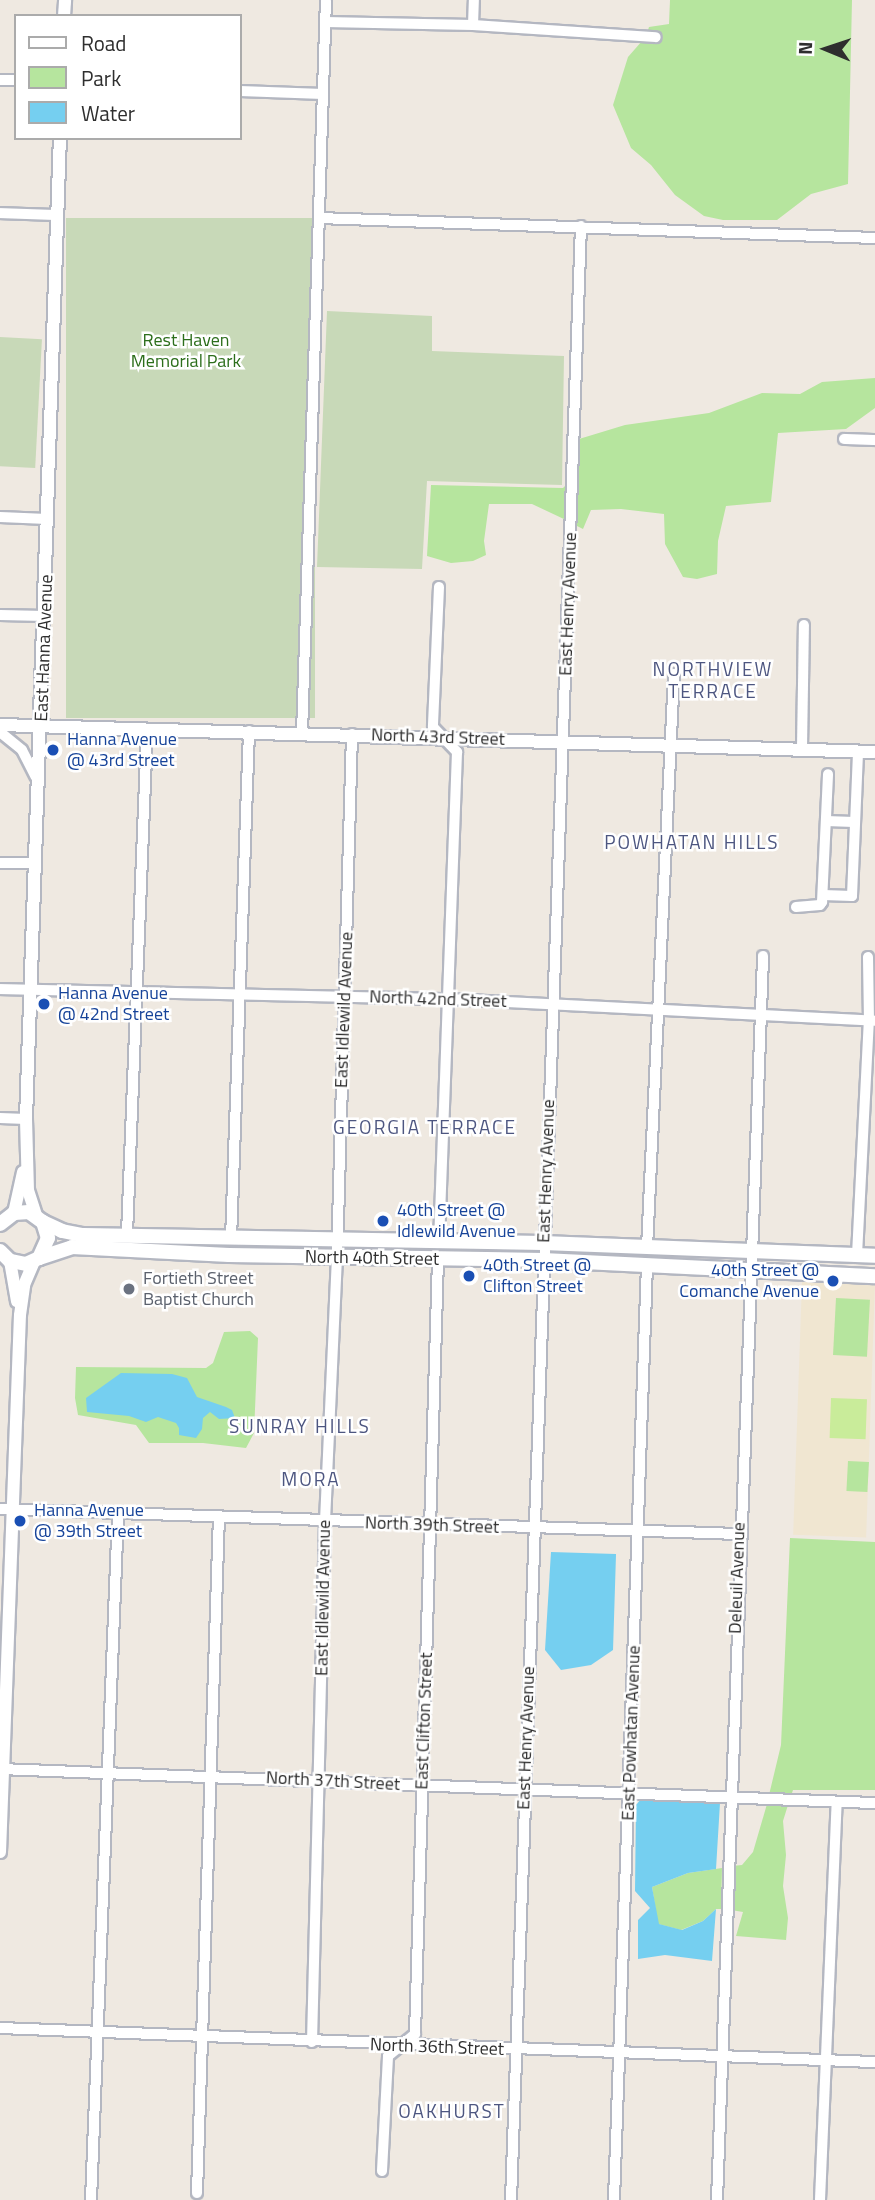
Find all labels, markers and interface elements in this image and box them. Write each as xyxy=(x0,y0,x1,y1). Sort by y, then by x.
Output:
legend xyxy=(14,14,242,140)
north arrow xyxy=(791,14,861,84)
text: Road xyxy=(81,27,126,59)
text: N xyxy=(790,41,819,55)
text: Park xyxy=(81,62,121,94)
text: Water xyxy=(81,97,135,129)
park label: Rest Haven Memorial Park xyxy=(131,330,241,372)
street label: East Henry Avenue xyxy=(555,532,581,676)
street label: East Hanna Avenue xyxy=(31,574,57,722)
district label: NORTHVIEW TERRACE xyxy=(654,658,772,702)
street label: North 43rd Street xyxy=(371,724,505,750)
place label: Hanna Avenue @ 43rd Street xyxy=(67,729,177,772)
marker: Hanna Avenue @ 43rd Street xyxy=(45,742,61,758)
district label: POWHATAN HILLS xyxy=(606,831,778,853)
street label: East Idlewild Avenue xyxy=(330,932,358,1088)
place label: Hanna Avenue @ 42nd Street xyxy=(58,983,169,1026)
street label: North 42nd Street xyxy=(369,986,507,1012)
marker: Hanna Avenue @ 42nd Street xyxy=(36,996,52,1012)
street label: East Henry Avenue xyxy=(533,1099,559,1243)
district label: GEORGIA TERRACE xyxy=(335,1116,515,1138)
place label: 40th Street @ Idlewild Avenue xyxy=(397,1200,516,1242)
marker: 40th Street @ Idlewild Avenue xyxy=(375,1213,391,1229)
street label: North 40th Street xyxy=(305,1246,439,1270)
place label: 40th Street @ Clifton Street xyxy=(483,1255,591,1298)
place label: 40th Street @ Comanche Avenue xyxy=(679,1260,819,1302)
place label: Fortieth Street Baptist Church xyxy=(143,1268,254,1310)
marker: 40th Street @ Clifton Street xyxy=(461,1268,477,1284)
marker: 40th Street @ Comanche Avenue xyxy=(825,1273,841,1289)
marker: Fortieth Street Baptist Church xyxy=(121,1281,137,1297)
district label: SUNRAY HILLS xyxy=(231,1415,369,1437)
district label: MORA xyxy=(282,1468,340,1490)
place label: Hanna Avenue @ 39th Street xyxy=(34,1500,144,1542)
street label: North 39th Street xyxy=(365,1512,499,1538)
marker: Hanna Avenue @ 39th Street xyxy=(12,1513,28,1529)
street label: East Idlewild Avenue xyxy=(311,1520,335,1676)
street label: Deleuil Avenue xyxy=(724,1522,750,1634)
street label: East Powhatan Avenue xyxy=(617,1645,645,1821)
street label: East Clifton Street xyxy=(411,1652,437,1790)
street label: East Henry Avenue xyxy=(513,1666,539,1810)
street label: North 37th Street xyxy=(265,1767,401,1795)
street label: North 36th Street xyxy=(370,2034,504,2060)
district label: OAKHURST xyxy=(399,2100,505,2122)

